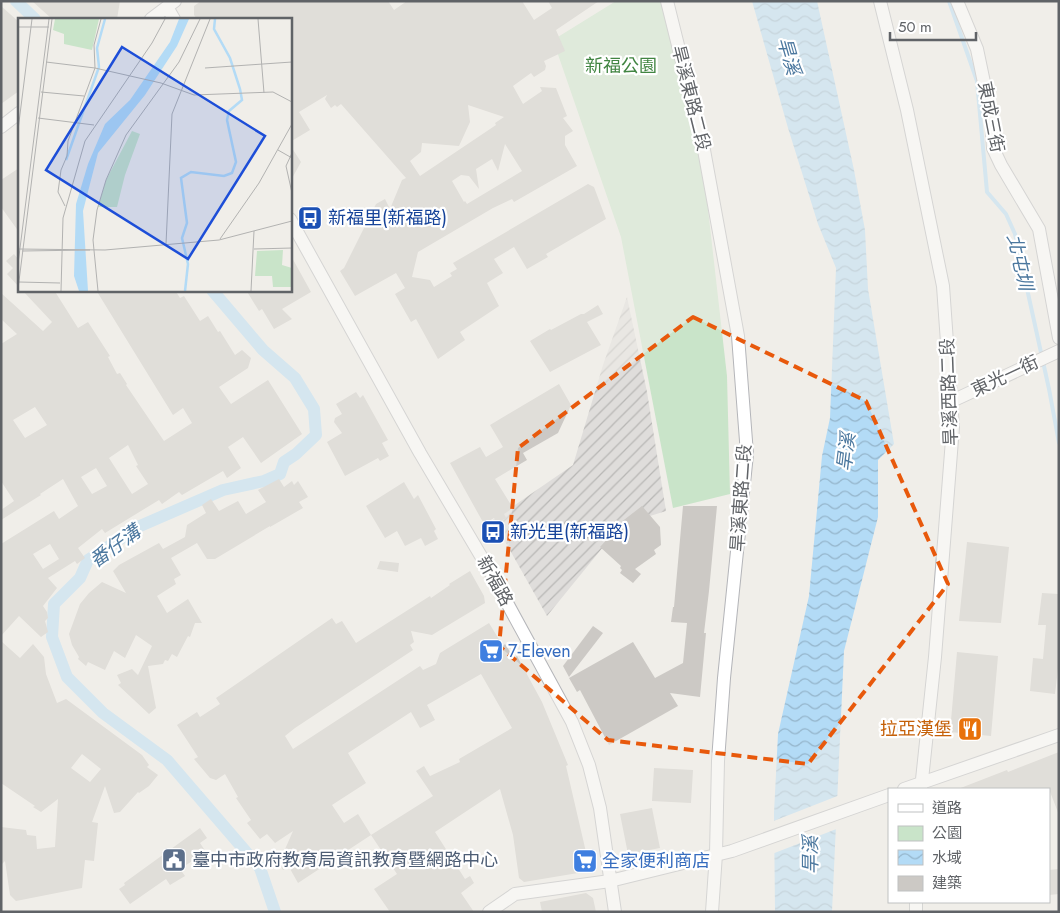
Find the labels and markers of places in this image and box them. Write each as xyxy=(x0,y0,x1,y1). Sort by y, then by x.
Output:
bus stop icon: 新福里(新福路) xyxy=(297,205,323,231)
place label: 新福里(新福路) xyxy=(328,205,447,231)
bus stop icon: 新光里(新福路) xyxy=(480,519,506,545)
place label: 新光里(新福路) xyxy=(510,519,629,545)
supermarket icon: 7-Eleven xyxy=(478,638,504,664)
place label: 7-Eleven xyxy=(508,638,571,664)
place label: 拉亞漢堡 xyxy=(880,716,952,742)
restaurant icon: 拉亞漢堡 xyxy=(957,716,983,742)
public building icon: 臺中市政府教育局資訊教育暨網路中心 xyxy=(161,847,187,873)
place label: 臺中市政府教育局資訊教育暨網路中心 xyxy=(192,847,498,873)
supermarket icon: 全家便利商店 xyxy=(572,848,598,874)
place label: 全家便利商店 xyxy=(602,848,710,874)

